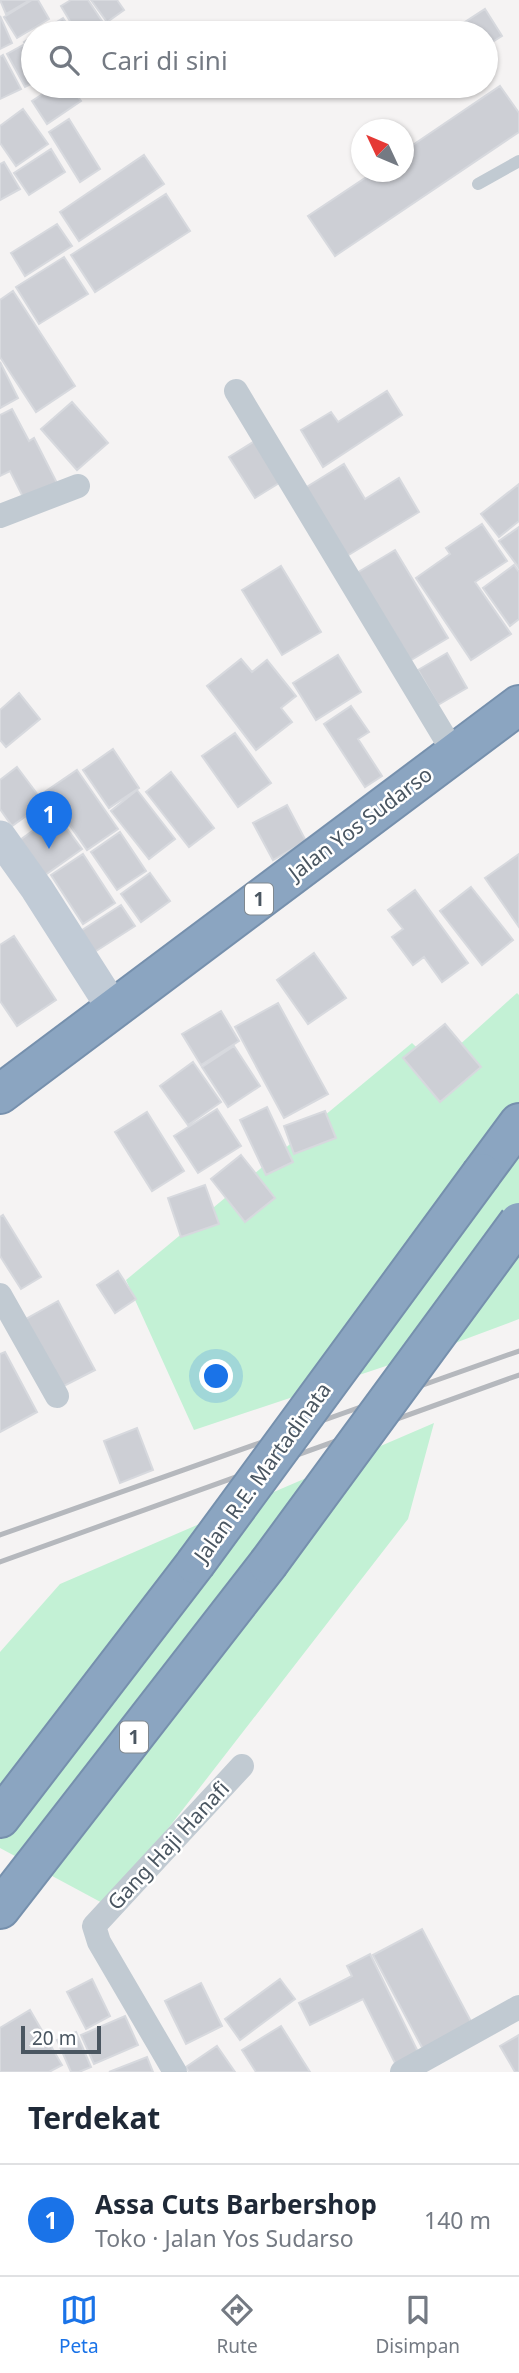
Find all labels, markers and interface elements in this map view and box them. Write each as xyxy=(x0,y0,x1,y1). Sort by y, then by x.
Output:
search box xyxy=(21,21,498,98)
icon: search xyxy=(45,41,83,79)
text: Cari di sini xyxy=(101,42,228,78)
north arrow xyxy=(351,119,414,182)
street label: Jalan Yos Sudarso xyxy=(281,760,437,887)
pin: 1 xyxy=(26,791,72,849)
road number: 1 xyxy=(245,884,273,914)
your location xyxy=(199,1359,233,1393)
street label: Jalan R.E. Martadinata xyxy=(186,1376,337,1569)
road number: 1 xyxy=(120,1722,148,1752)
street label: Gang Haji Hanafi xyxy=(101,1774,235,1916)
scale bar xyxy=(21,2023,102,2055)
text: 20 m xyxy=(32,2025,76,2051)
text: Terdekat xyxy=(28,2097,160,2138)
text: Assa Cuts Barbershop xyxy=(95,2186,377,2222)
text: 1 xyxy=(44,2204,58,2236)
text: 140 m xyxy=(424,2204,491,2236)
text: Toko · Jalan Yos Sudarso xyxy=(95,2222,354,2254)
tab: Peta xyxy=(59,2291,99,2359)
tab: Rute xyxy=(216,2291,258,2359)
tab: Disimpan xyxy=(375,2291,460,2359)

